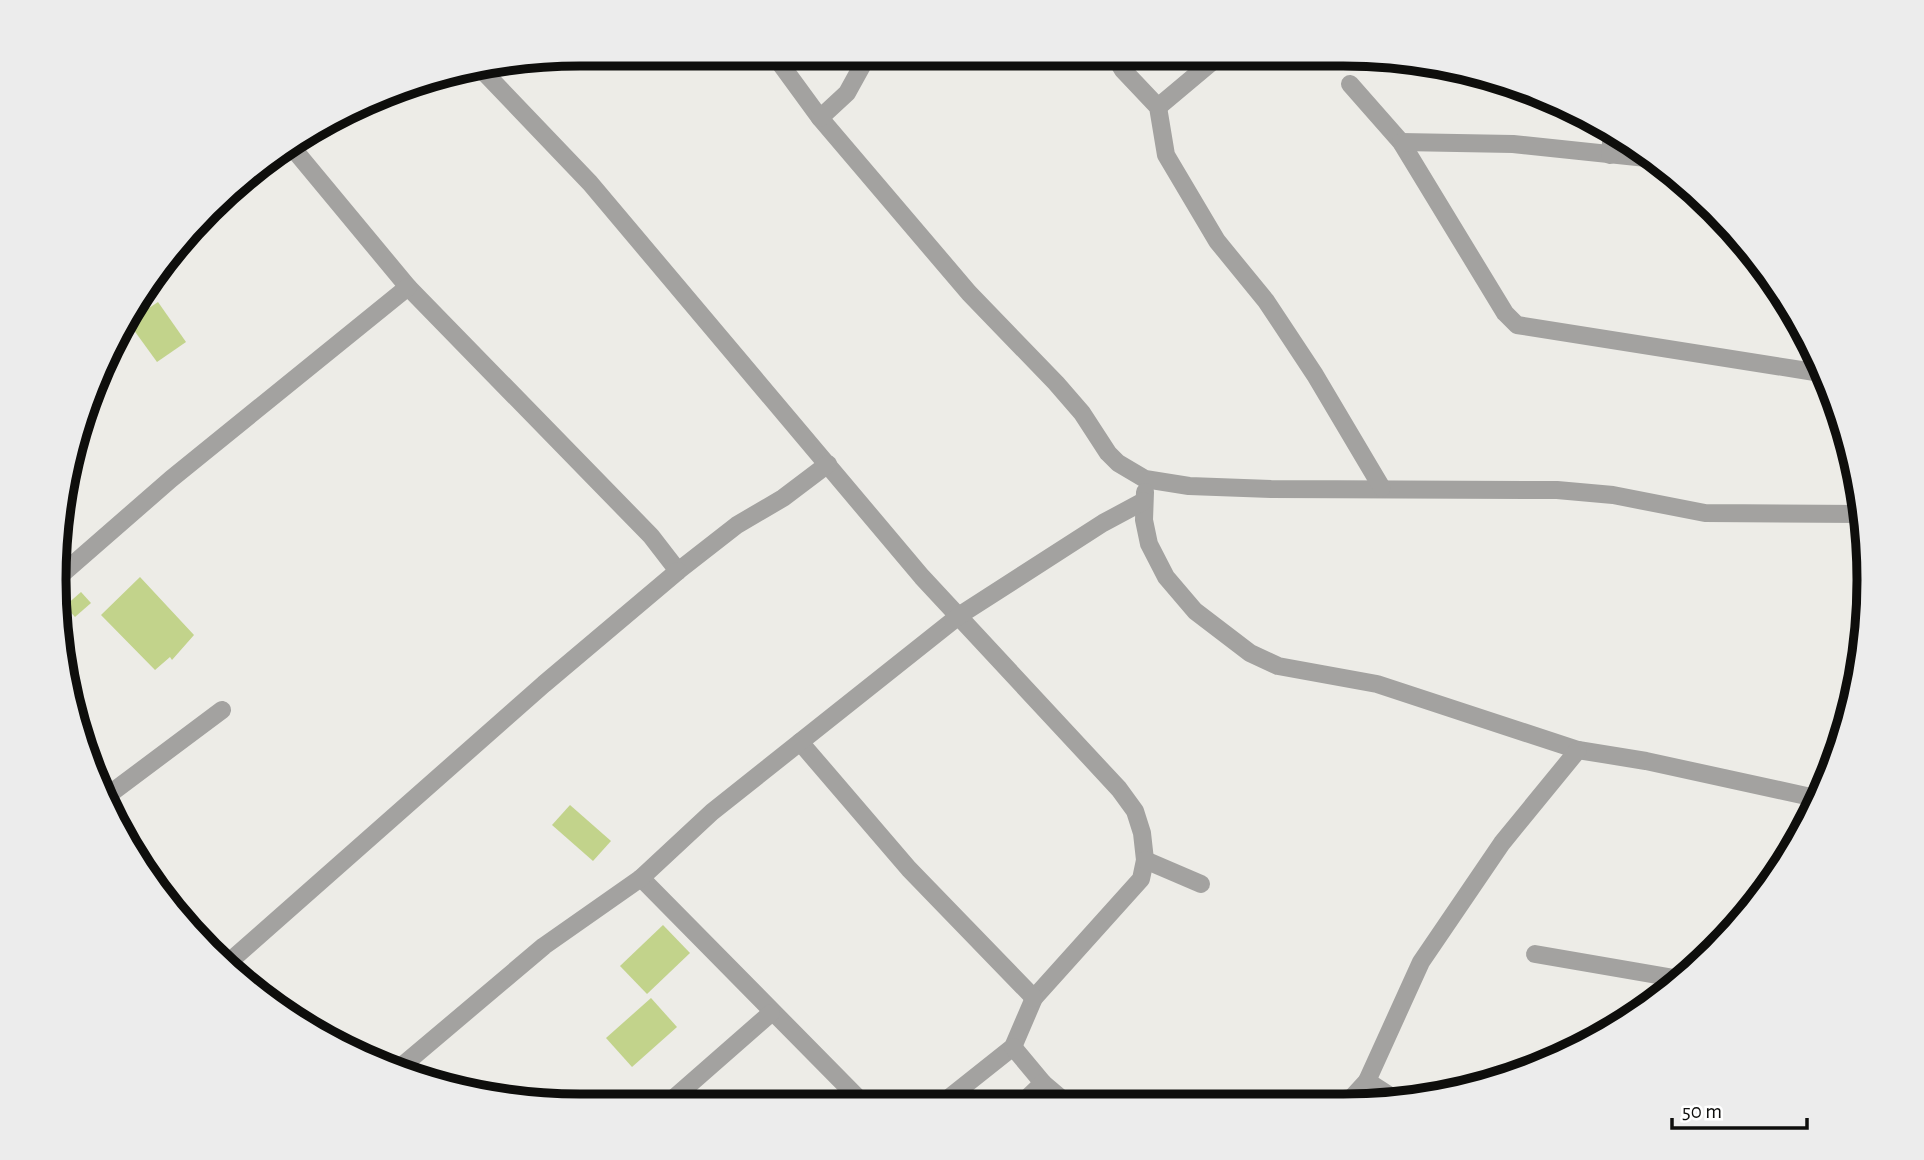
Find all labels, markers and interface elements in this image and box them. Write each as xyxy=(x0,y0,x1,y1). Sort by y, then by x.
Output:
scale bar xyxy=(1672,1086,1807,1130)
text: 50 m xyxy=(1682,1101,1722,1122)

